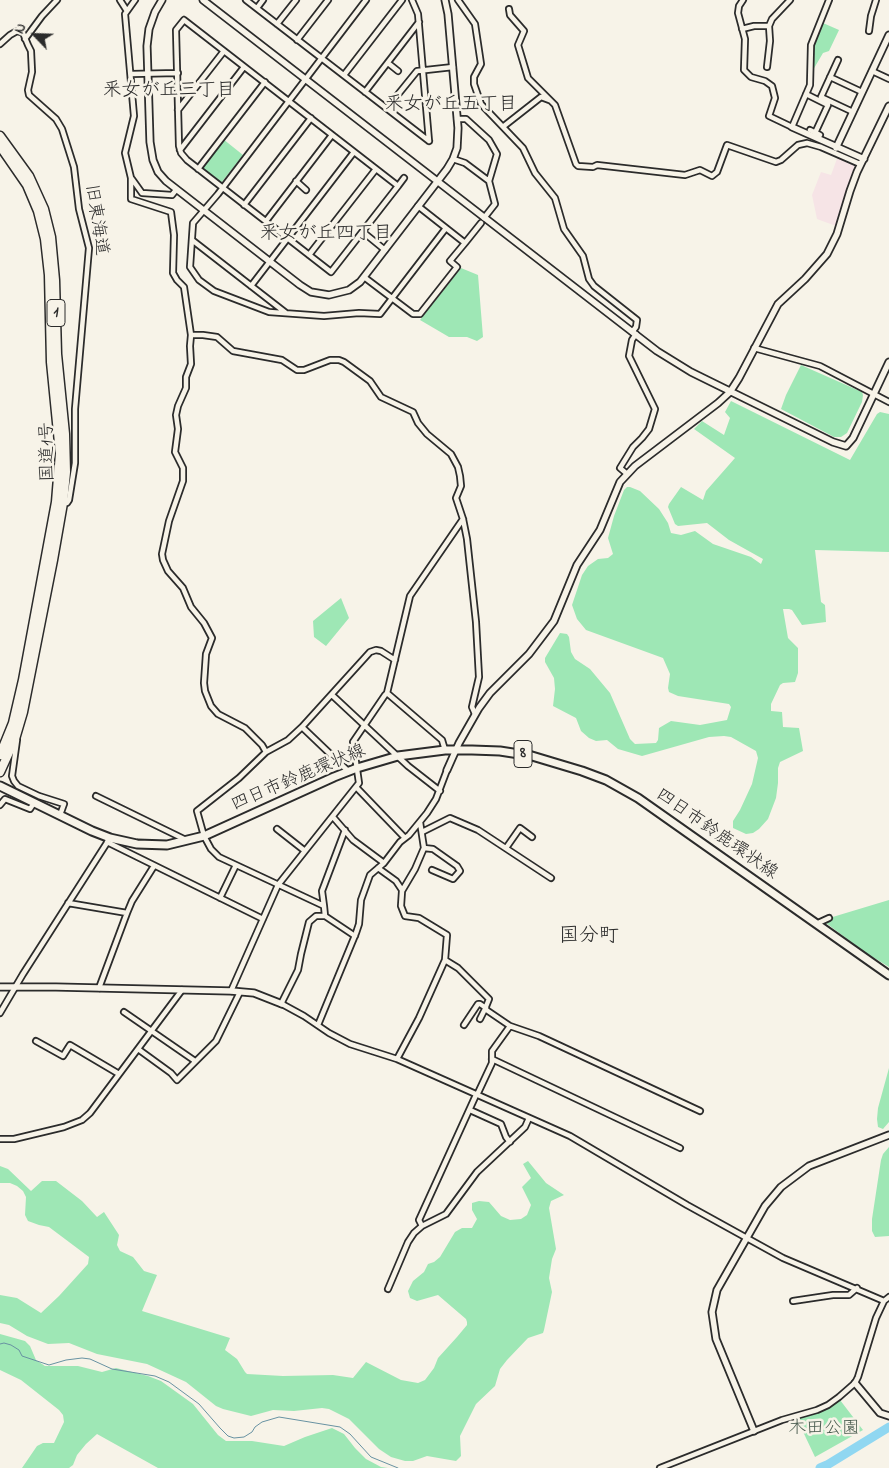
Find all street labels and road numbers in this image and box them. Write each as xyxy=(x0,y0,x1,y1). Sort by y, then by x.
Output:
street label: 旧東海道 xyxy=(79,183,111,257)
road number: 1 xyxy=(47,300,65,326)
street label: 国道1号 xyxy=(38,422,60,482)
street label: 四日市鈴鹿環状線 xyxy=(229,741,369,817)
road number: 8 xyxy=(514,741,532,768)
street label: 四日市鈴鹿環状線 xyxy=(651,785,781,885)

